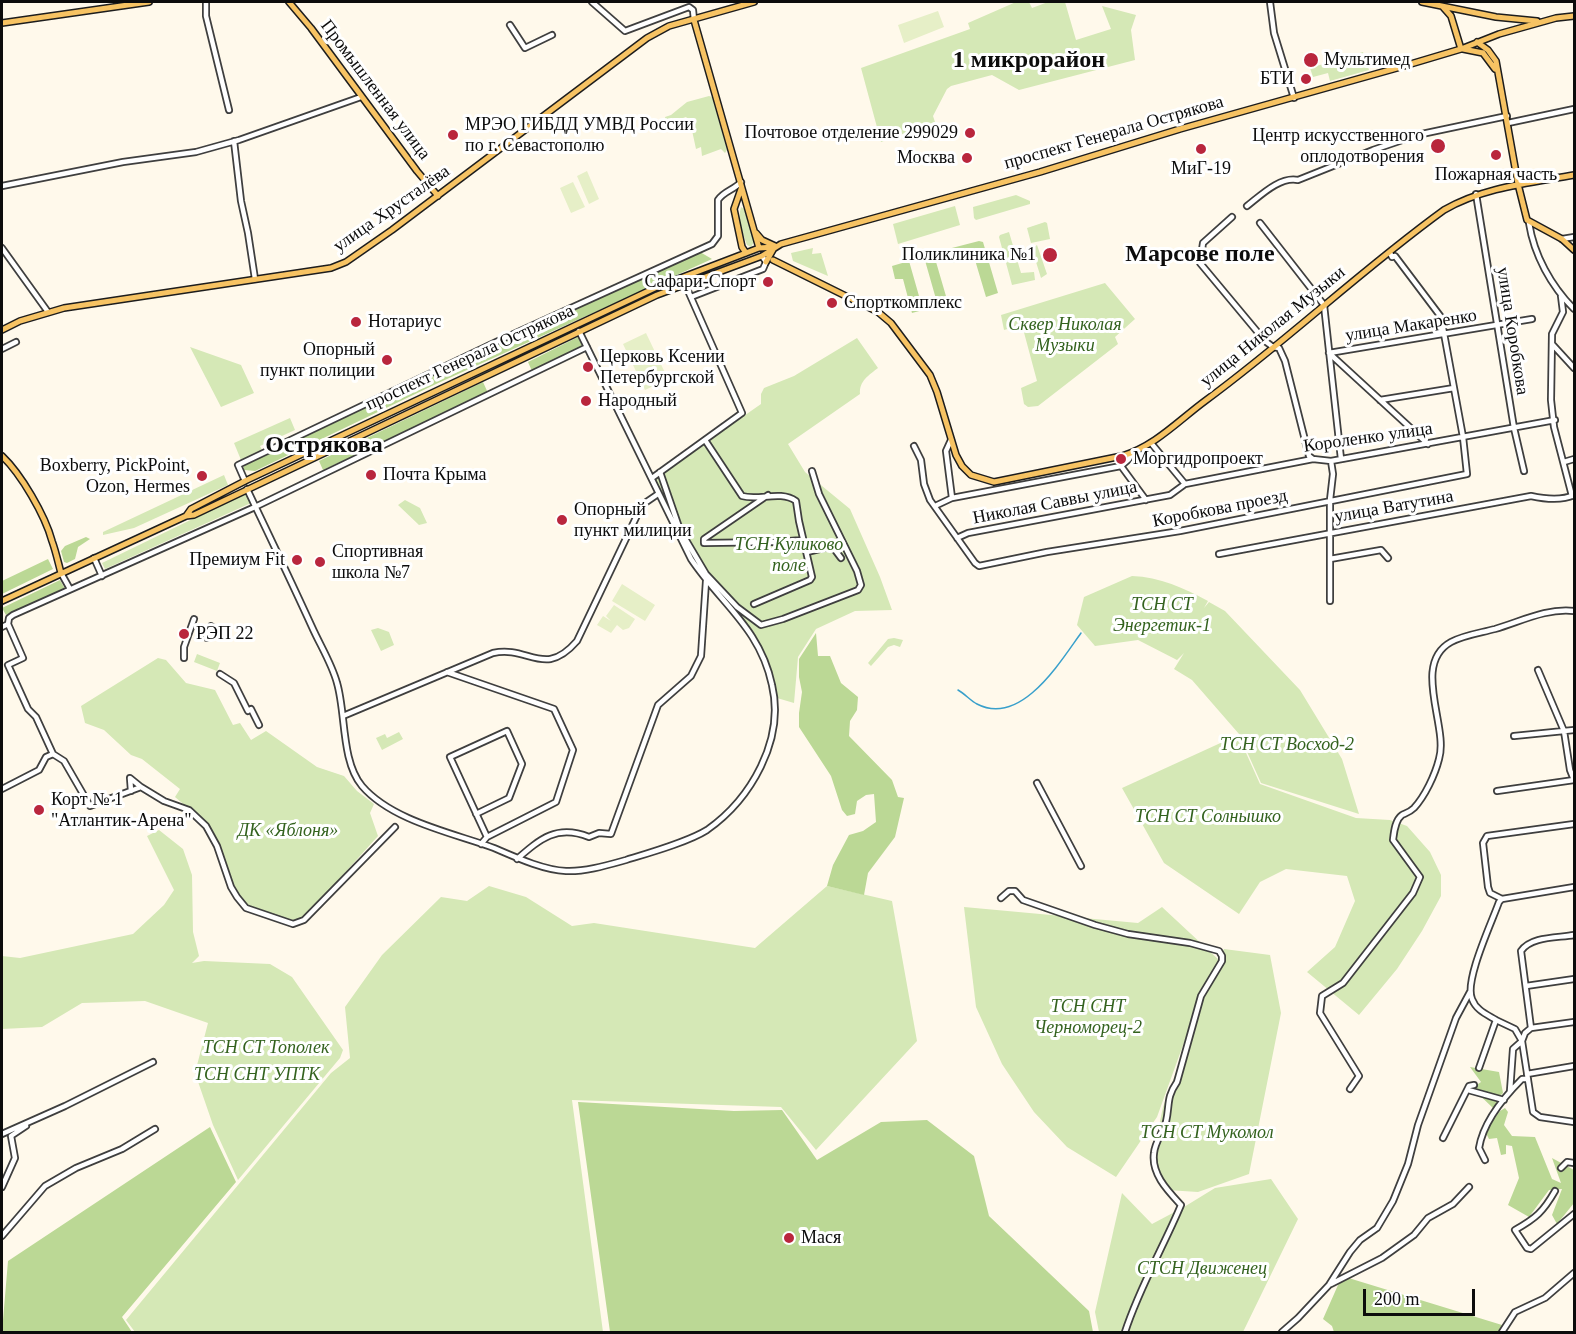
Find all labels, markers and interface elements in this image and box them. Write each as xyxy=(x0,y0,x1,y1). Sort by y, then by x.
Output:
street label: Промышленная улица xyxy=(315,16,435,164)
district label: 1 микрорайон xyxy=(953,47,1105,75)
place label: Мультимед xyxy=(1324,49,1410,71)
marker: Мультимед xyxy=(1302,51,1320,69)
place label: БТИ xyxy=(1260,68,1294,90)
marker: БТИ xyxy=(1299,72,1313,86)
street label: проспект Генерала Острякова xyxy=(1002,91,1226,175)
place label: МРЭО ГИБДД УМВД России по г. Севастополю xyxy=(465,114,694,156)
place label: Почтовое отделение 299029 xyxy=(744,122,958,144)
place label: Центр искусственного оплодотворения xyxy=(1252,125,1424,168)
marker: Почтовое отделение 299029 xyxy=(963,126,977,140)
marker: МРЭО ГИБДД УМВД России по г. Севастополю xyxy=(446,128,460,142)
marker: Центр искусственного оплодотворения xyxy=(1429,137,1447,155)
marker: МиГ-19 xyxy=(1194,142,1208,156)
place label: Москва xyxy=(897,147,955,169)
marker: Пожарная часть xyxy=(1489,148,1503,162)
marker: Москва xyxy=(960,151,974,165)
place label: МиГ-19 xyxy=(1171,158,1231,180)
street label: улица Хрусталёва xyxy=(330,161,454,257)
place label: Пожарная часть xyxy=(1435,164,1557,186)
district label: Марсове поле xyxy=(1125,241,1275,269)
place label: Поликлиника №1 xyxy=(902,244,1036,266)
marker: Поликлиника №1 xyxy=(1041,246,1059,264)
street label: улица Николая Музыки xyxy=(1196,262,1350,392)
street label: улица Коробкова xyxy=(1491,265,1533,397)
place label: Сафари-Спорт xyxy=(644,271,756,293)
marker: Сафари-Спорт xyxy=(761,275,775,289)
place label: Спорткомплекс xyxy=(844,292,962,314)
marker: Спорткомплекс xyxy=(825,296,839,310)
street label: проспект Генерала Острякова xyxy=(362,300,578,416)
street label: улица Макаренко xyxy=(1344,305,1478,347)
place label: Нотариус xyxy=(368,311,441,333)
park label: Сквер Николая Музыки xyxy=(1008,314,1122,356)
marker: Нотариус xyxy=(349,315,363,329)
place label: Опорный пункт полиции xyxy=(260,339,375,382)
place label: Церковь Ксении Петербургской xyxy=(600,346,725,388)
marker: Опорный пункт полиции xyxy=(380,353,394,367)
marker: Церковь Ксении Петербургской xyxy=(581,360,595,374)
place label: Народный xyxy=(598,390,677,412)
marker: Народный xyxy=(579,394,593,408)
street label: Короленко улица xyxy=(1302,418,1434,458)
district label: Острякова xyxy=(265,432,383,460)
place label: Моргидропроект xyxy=(1133,448,1263,470)
marker: Моргидропроект xyxy=(1114,452,1128,466)
place label: Boxberry, PickPoint, Ozon, Hermes xyxy=(40,455,190,498)
place label: Почта Крыма xyxy=(383,464,487,486)
marker: Почта Крыма xyxy=(364,468,378,482)
marker: Boxberry, PickPoint, Ozon, Hermes xyxy=(195,469,209,483)
street label: Николая Саввы улица xyxy=(971,476,1139,530)
street label: Коробкова проезд xyxy=(1151,485,1289,533)
street label: улица Ватутина xyxy=(1333,486,1455,528)
place label: Опорный пункт милиции xyxy=(574,499,692,542)
marker: Опорный пункт милиции xyxy=(555,513,569,527)
park label: ТСН Куликово поле xyxy=(735,534,843,576)
place label: Спортивная школа №7 xyxy=(332,541,423,584)
place label: Премиум Fit xyxy=(189,549,285,571)
marker: Премиум Fit xyxy=(290,553,304,567)
marker: Спортивная школа №7 xyxy=(313,555,327,569)
park label: ТСН СТ Энергетик-1 xyxy=(1113,594,1211,636)
place label: РЭП 22 xyxy=(196,623,253,645)
marker: РЭП 22 xyxy=(177,627,191,641)
park label: ТСН СТ Восход-2 xyxy=(1220,734,1354,756)
place label: Корт № 1 "Атлантик-Арена" xyxy=(51,789,192,832)
marker: Корт № 1 "Атлантик-Арена" xyxy=(32,803,46,817)
park label: ТСН СТ Солнышко xyxy=(1135,806,1281,828)
park label: ДК «Яблоня» xyxy=(238,820,338,842)
park label: ТСН СНТ Черноморец-2 xyxy=(1034,996,1142,1038)
park label: ТСН СТ Тополек xyxy=(203,1037,329,1059)
park label: ТСН СНТ УПТК xyxy=(194,1064,320,1086)
park label: ТСН СТ Мукомол xyxy=(1141,1122,1273,1144)
place label: Мася xyxy=(801,1227,841,1249)
marker: Мася xyxy=(782,1231,796,1245)
park label: СТСН Движенец xyxy=(1137,1258,1267,1280)
scale bar xyxy=(1366,1277,1478,1315)
text: 200 m xyxy=(1374,1289,1420,1309)

